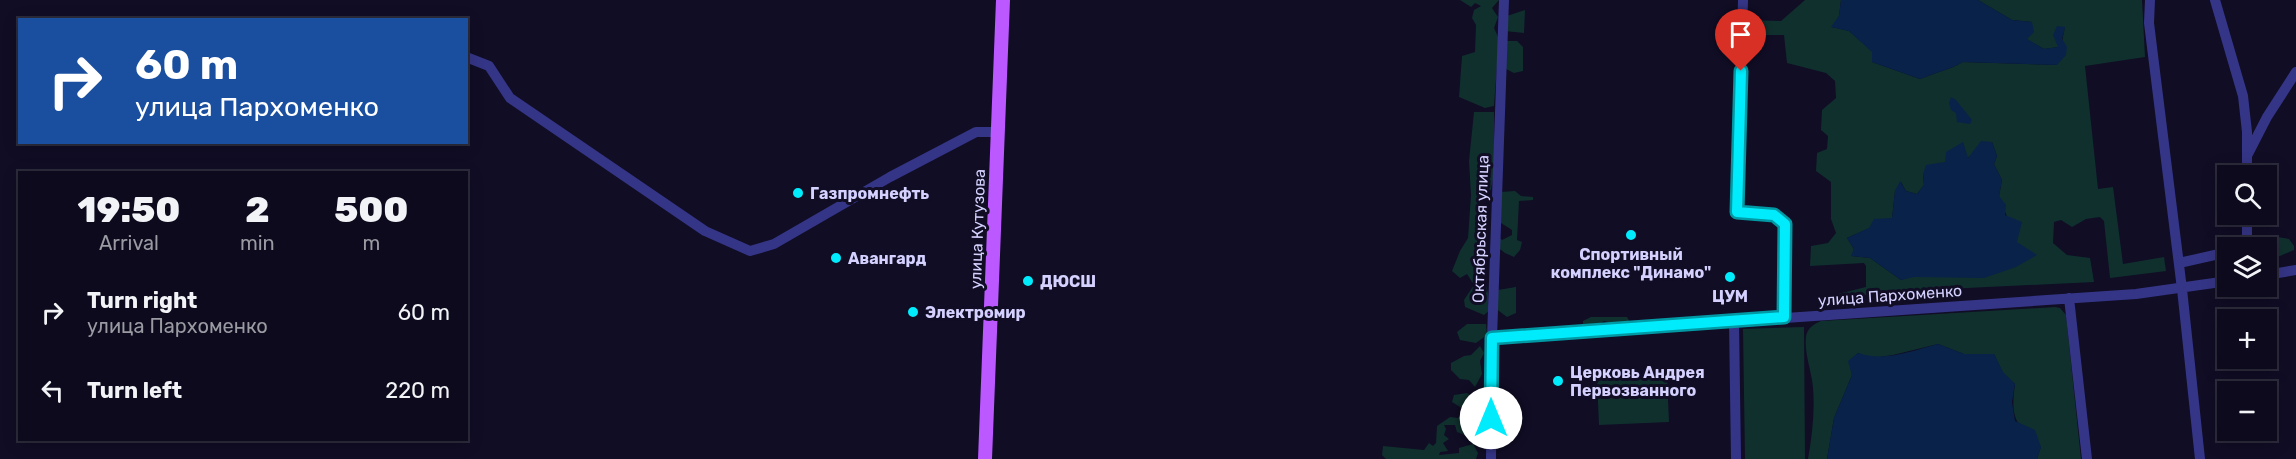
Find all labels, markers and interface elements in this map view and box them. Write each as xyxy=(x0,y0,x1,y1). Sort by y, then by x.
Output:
pin xyxy=(1715,9,1766,71)
icon: arrive xyxy=(1724,18,1757,51)
text: 60 m xyxy=(135,40,238,90)
icon: right xyxy=(36,42,114,120)
text: улица Пархоменко xyxy=(135,91,379,123)
street label: Октябрьская улица xyxy=(1468,155,1493,303)
map controls xyxy=(2217,165,2277,441)
button: search xyxy=(2217,165,2277,225)
street label: улица Кутузова xyxy=(966,169,989,289)
place label: Газпромнефть xyxy=(810,184,929,203)
marker: Газпромнефть xyxy=(791,186,805,200)
text: 19:50 xyxy=(77,188,181,231)
text: 2 xyxy=(245,188,270,231)
text: 500 xyxy=(334,188,409,231)
marker: Спортивный комплекс "Динамо" xyxy=(1624,228,1638,242)
text: Arrival xyxy=(99,231,159,255)
text: min xyxy=(240,231,275,255)
text: m xyxy=(362,231,380,255)
button: layers xyxy=(2217,237,2277,297)
place label: Спортивный комплекс "Динамо" xyxy=(1551,245,1711,282)
place label: Авангард xyxy=(848,249,927,268)
marker: Авангард xyxy=(829,251,843,265)
marker: ЦУМ xyxy=(1723,270,1737,284)
place label: ДЮСШ xyxy=(1040,272,1096,291)
marker: ДЮСШ xyxy=(1021,274,1035,288)
street label: улица Пархоменко xyxy=(1817,281,1963,310)
text: Turn right xyxy=(87,287,197,314)
place label: ЦУМ xyxy=(1712,287,1748,306)
icon: right xyxy=(36,296,69,329)
text: 60 m xyxy=(398,299,450,326)
place label: Электромир xyxy=(925,303,1026,322)
marker: Электромир xyxy=(906,305,920,319)
button: + xyxy=(2217,309,2277,369)
text: улица Пархоменко xyxy=(87,314,268,338)
place label: Церковь Андрея Первозванного xyxy=(1570,363,1705,400)
icon: left xyxy=(36,374,69,407)
marker: Церковь Андрея Первозванного xyxy=(1551,374,1565,388)
text: Turn left xyxy=(87,377,182,404)
text: 220 m xyxy=(385,377,450,404)
button: − xyxy=(2217,381,2277,441)
position arrow xyxy=(1459,386,1523,450)

